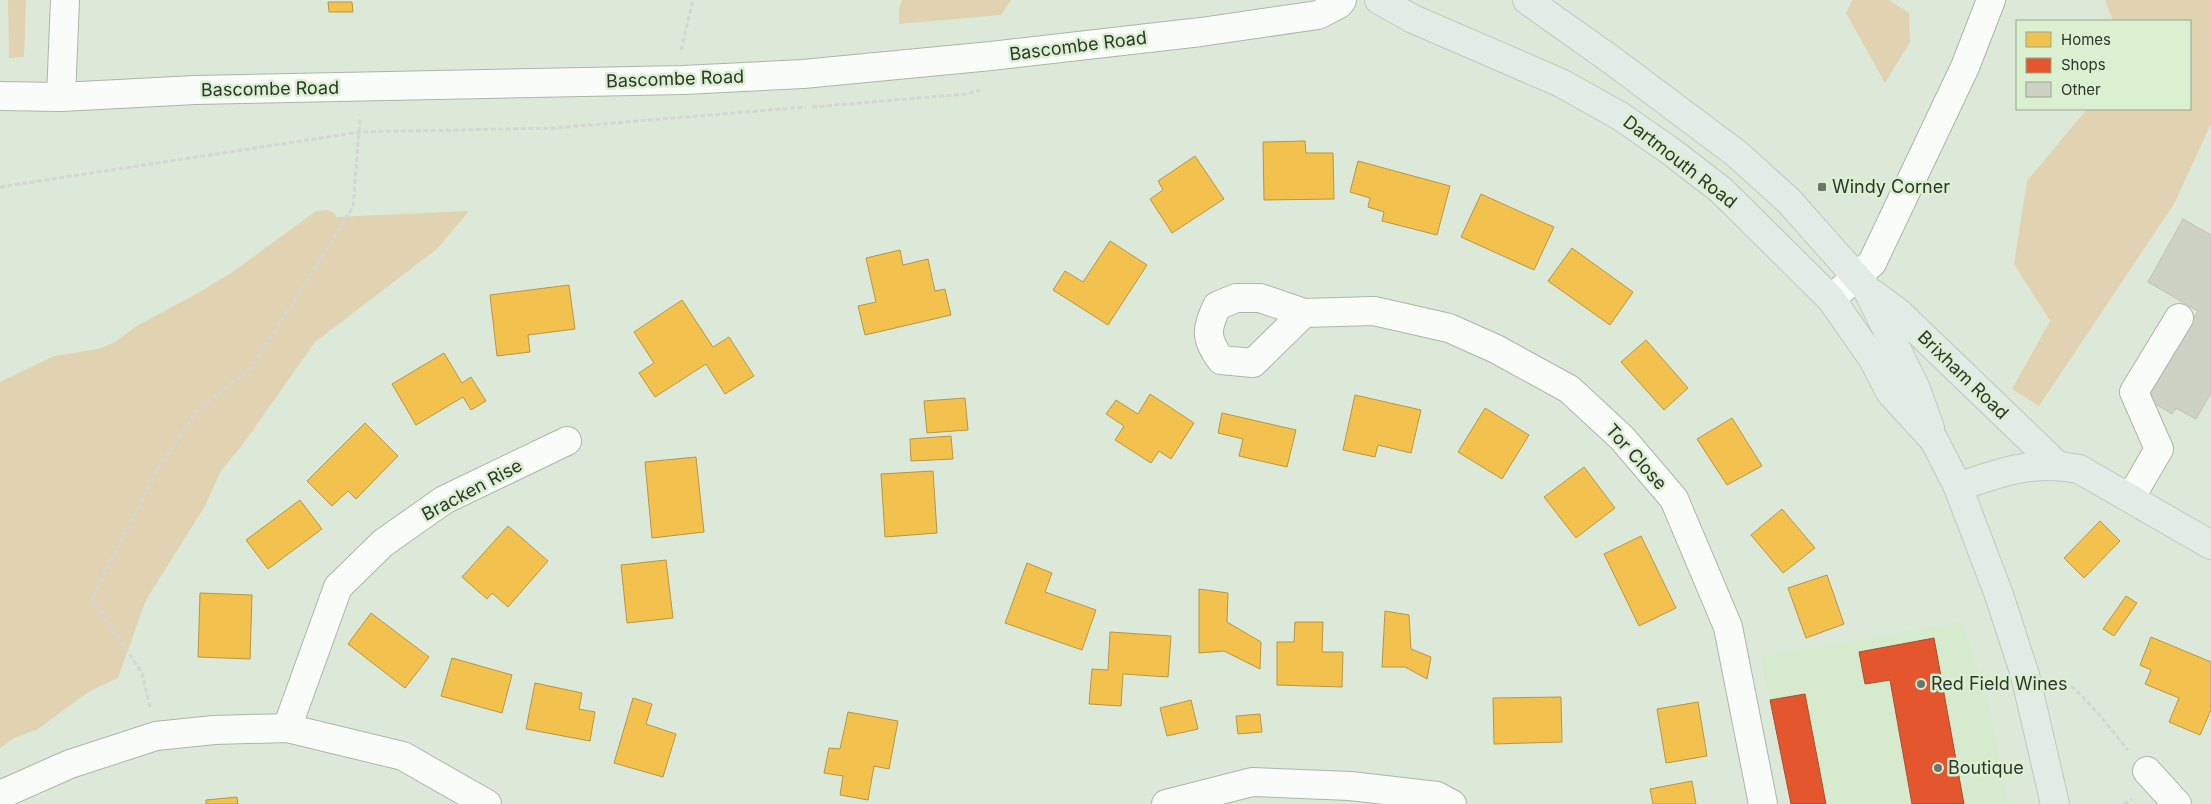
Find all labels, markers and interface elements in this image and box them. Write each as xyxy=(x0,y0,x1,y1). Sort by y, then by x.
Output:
legend xyxy=(2016,20,2191,110)
street label: Bascombe Road xyxy=(1008,27,1148,64)
text: Homes xyxy=(2061,30,2111,49)
text: Shops xyxy=(2061,55,2106,74)
street label: Bascombe Road xyxy=(606,66,744,91)
street label: Bascombe Road xyxy=(201,77,339,100)
text: Other xyxy=(2061,80,2101,99)
street label: Dartmouth Road xyxy=(1619,111,1741,212)
place label: Windy Corner xyxy=(1832,176,1950,197)
marker: Windy Corner xyxy=(1816,181,1828,193)
street label: Brixham Road xyxy=(1914,326,2013,423)
street label: Tor Close xyxy=(1601,419,1671,494)
street label: Bracken Rise xyxy=(418,454,526,525)
place label: Red Field Wines xyxy=(1931,673,2068,694)
marker: Red Field Wines xyxy=(1915,678,1927,690)
place label: Boutique xyxy=(1948,757,2024,778)
marker: Boutique xyxy=(1932,762,1944,774)

